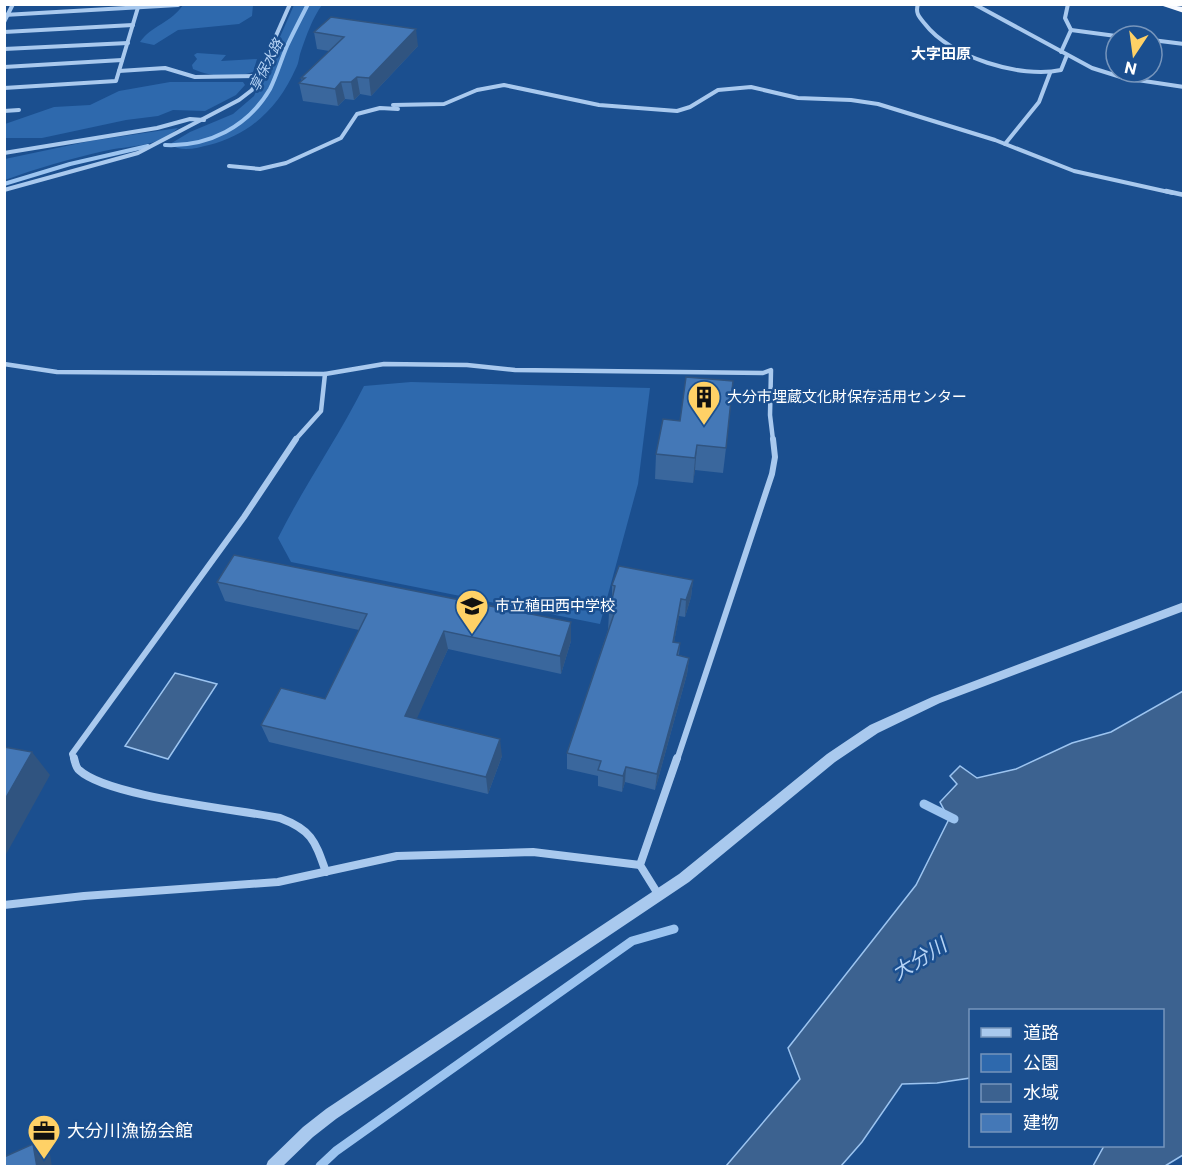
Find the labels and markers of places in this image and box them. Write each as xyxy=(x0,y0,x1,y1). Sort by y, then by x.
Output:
building icon: 大分市埋蔵文化財保存活用センター xyxy=(686,379,722,426)
place label: 大分市埋蔵文化財保存活用センター xyxy=(727,387,967,405)
school or university icon: 市立稙田西中学校 xyxy=(454,588,490,635)
place label: 市立稙田西中学校 xyxy=(495,596,615,614)
office icon: 大分川漁協会館 xyxy=(26,1113,62,1160)
place label: 大分川漁協会館 xyxy=(67,1119,193,1141)

